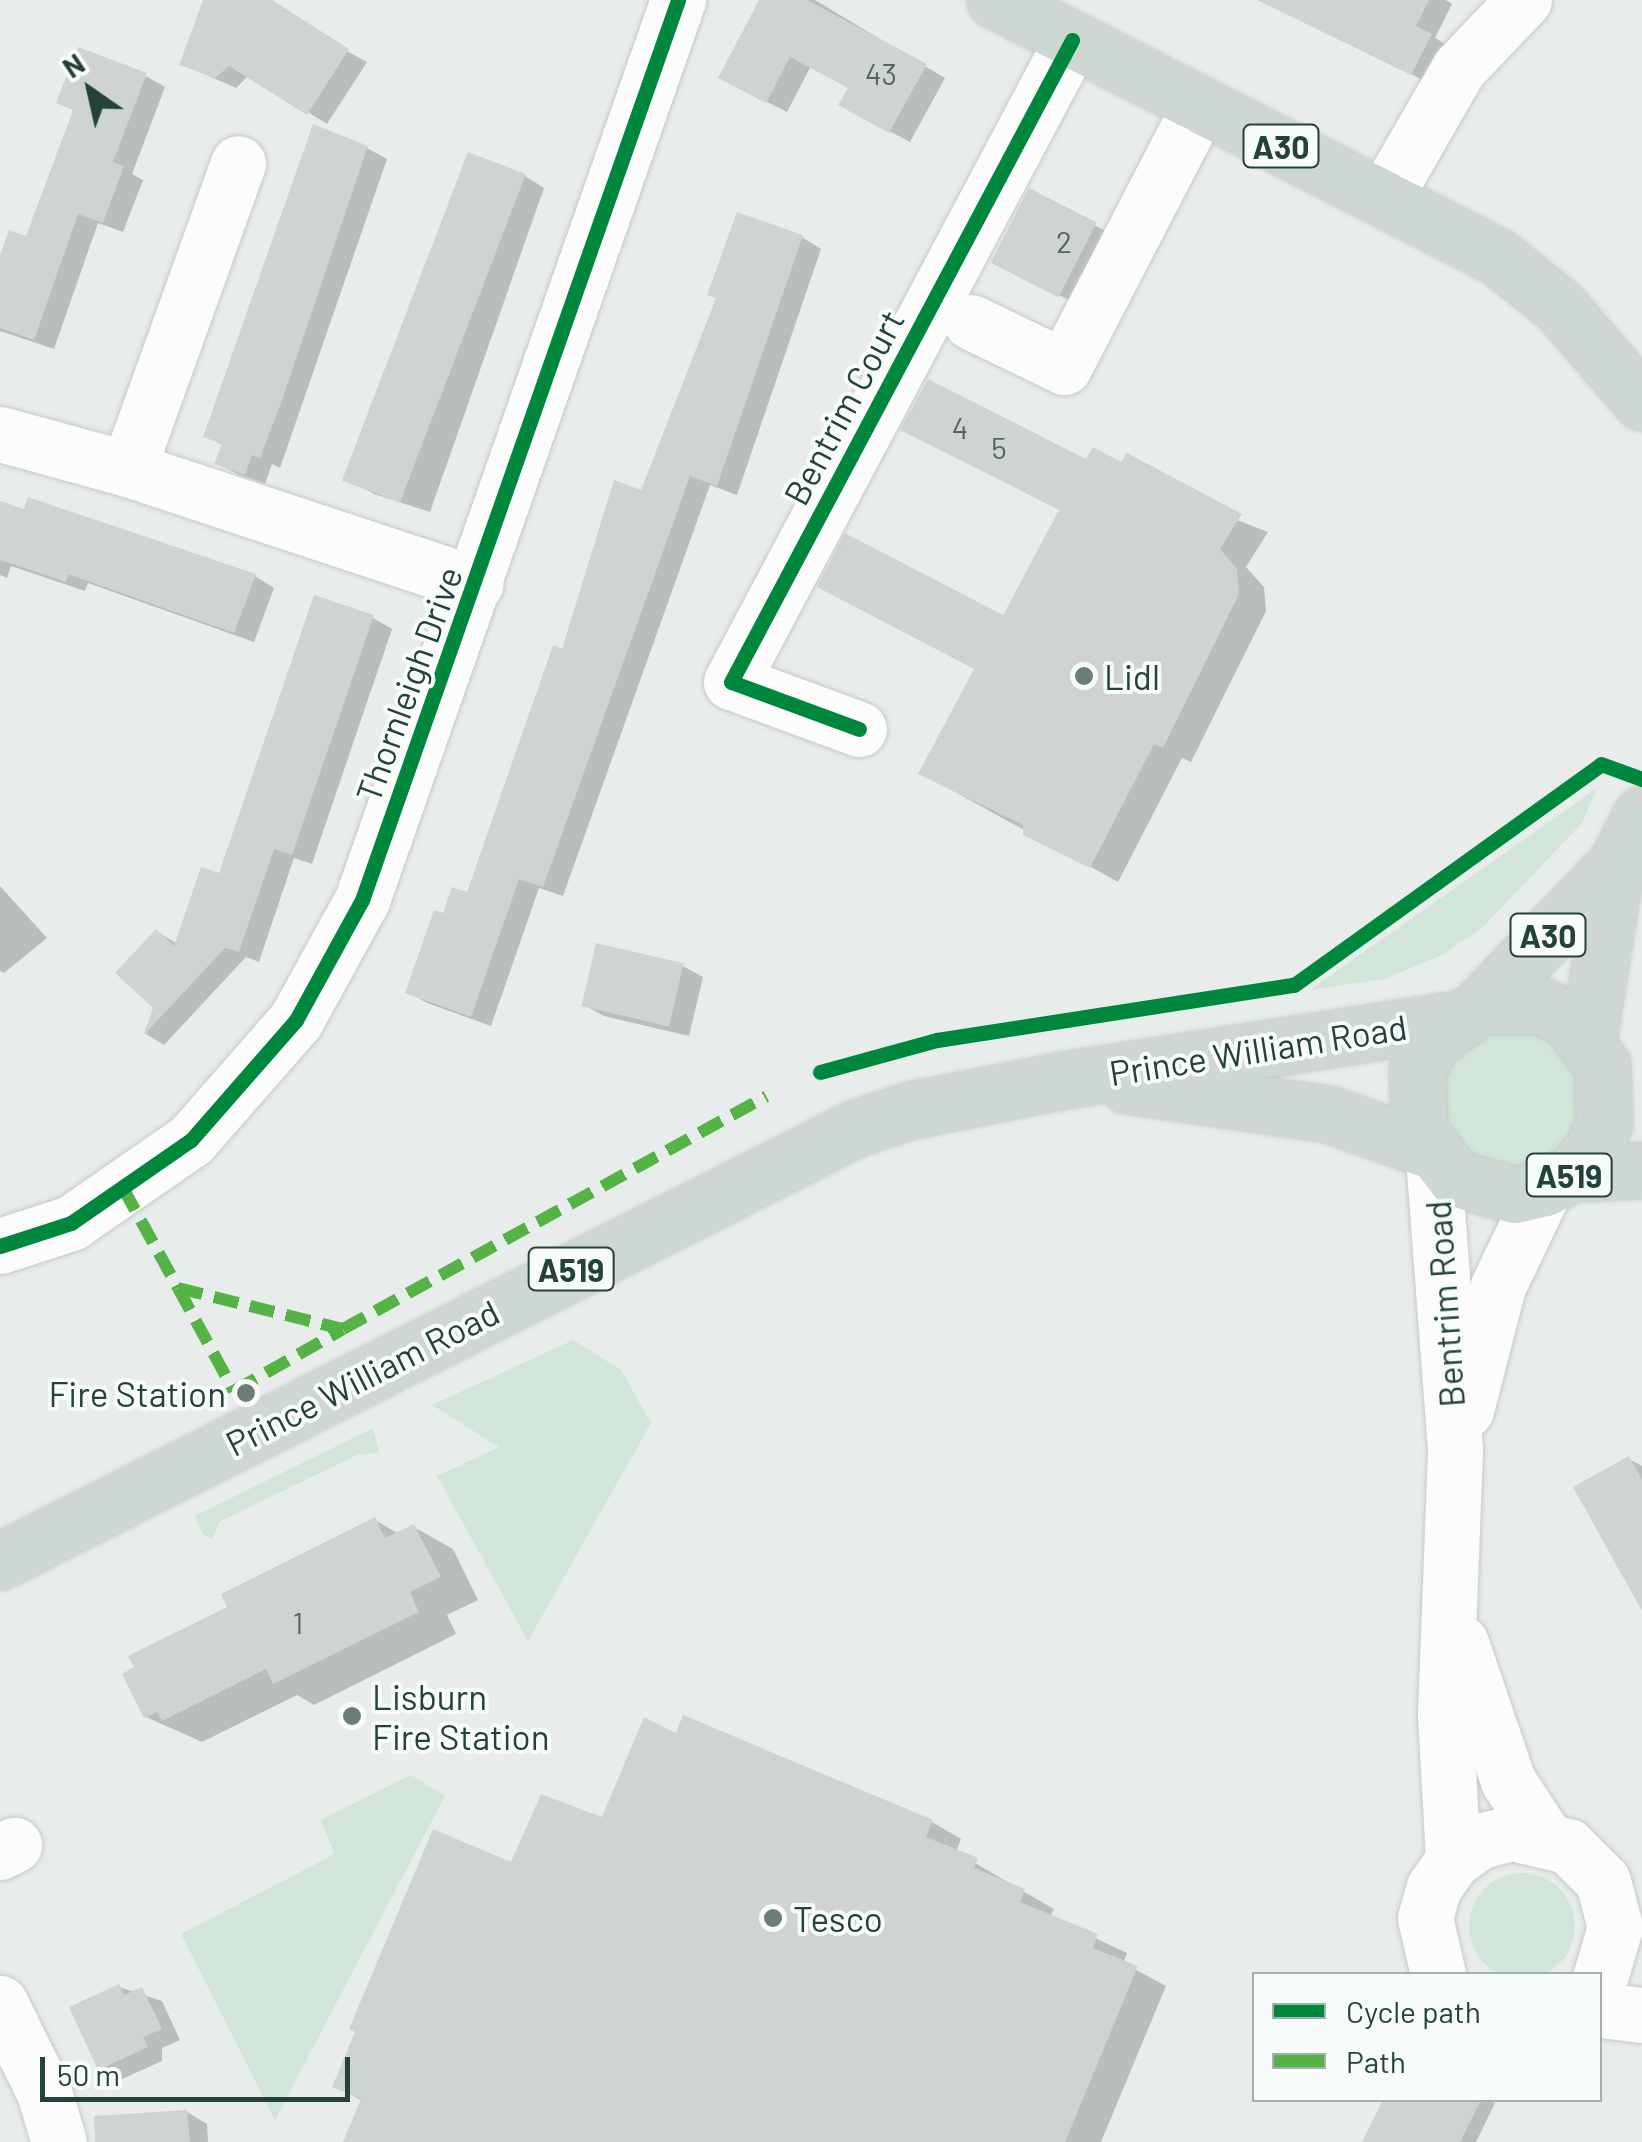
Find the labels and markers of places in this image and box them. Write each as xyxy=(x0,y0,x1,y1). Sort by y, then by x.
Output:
place label: Lidl xyxy=(1104,655,1160,697)
marker: Lidl xyxy=(1073,665,1095,687)
place label: Fire Station xyxy=(48,1372,226,1414)
marker: Fire Station xyxy=(235,1382,257,1404)
place label: Lisburn Fire Station xyxy=(372,1675,550,1757)
marker: Lisburn Fire Station xyxy=(341,1705,363,1727)
place label: Tesco xyxy=(793,1897,883,1939)
marker: Tesco xyxy=(762,1907,784,1929)

